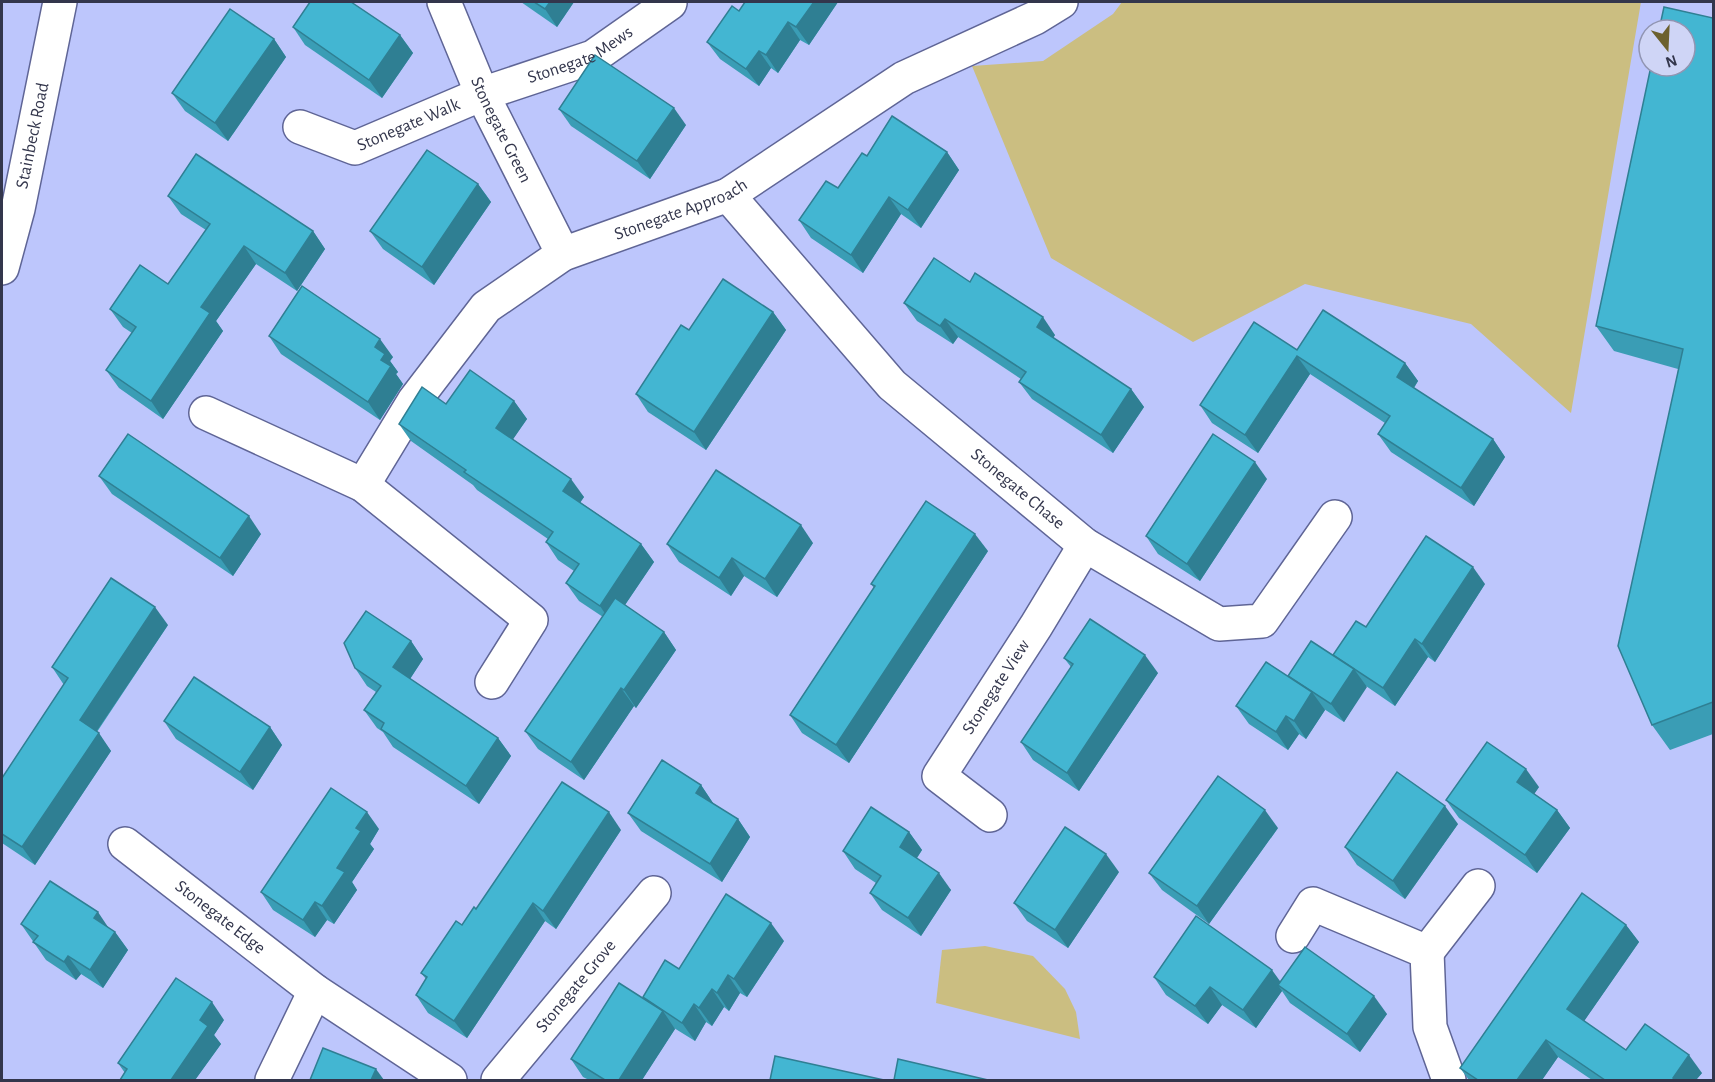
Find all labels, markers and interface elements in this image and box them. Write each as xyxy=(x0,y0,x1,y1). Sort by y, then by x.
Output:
north arrow xyxy=(1637,18,1697,78)
street label: Stonegate Mews xyxy=(525,23,636,87)
text: N xyxy=(1664,52,1679,71)
street label: Stonegate Green xyxy=(467,74,534,186)
street label: Stainbeck Road xyxy=(13,81,52,190)
street label: Stonegate Walk xyxy=(354,95,463,155)
street label: Stonegate Approach xyxy=(612,176,751,244)
street label: Stonegate Chase xyxy=(967,445,1068,533)
street label: Stonegate View xyxy=(959,637,1034,738)
street label: Stonegate Edge xyxy=(172,877,268,958)
street label: Stonegate Grove xyxy=(533,937,620,1036)

